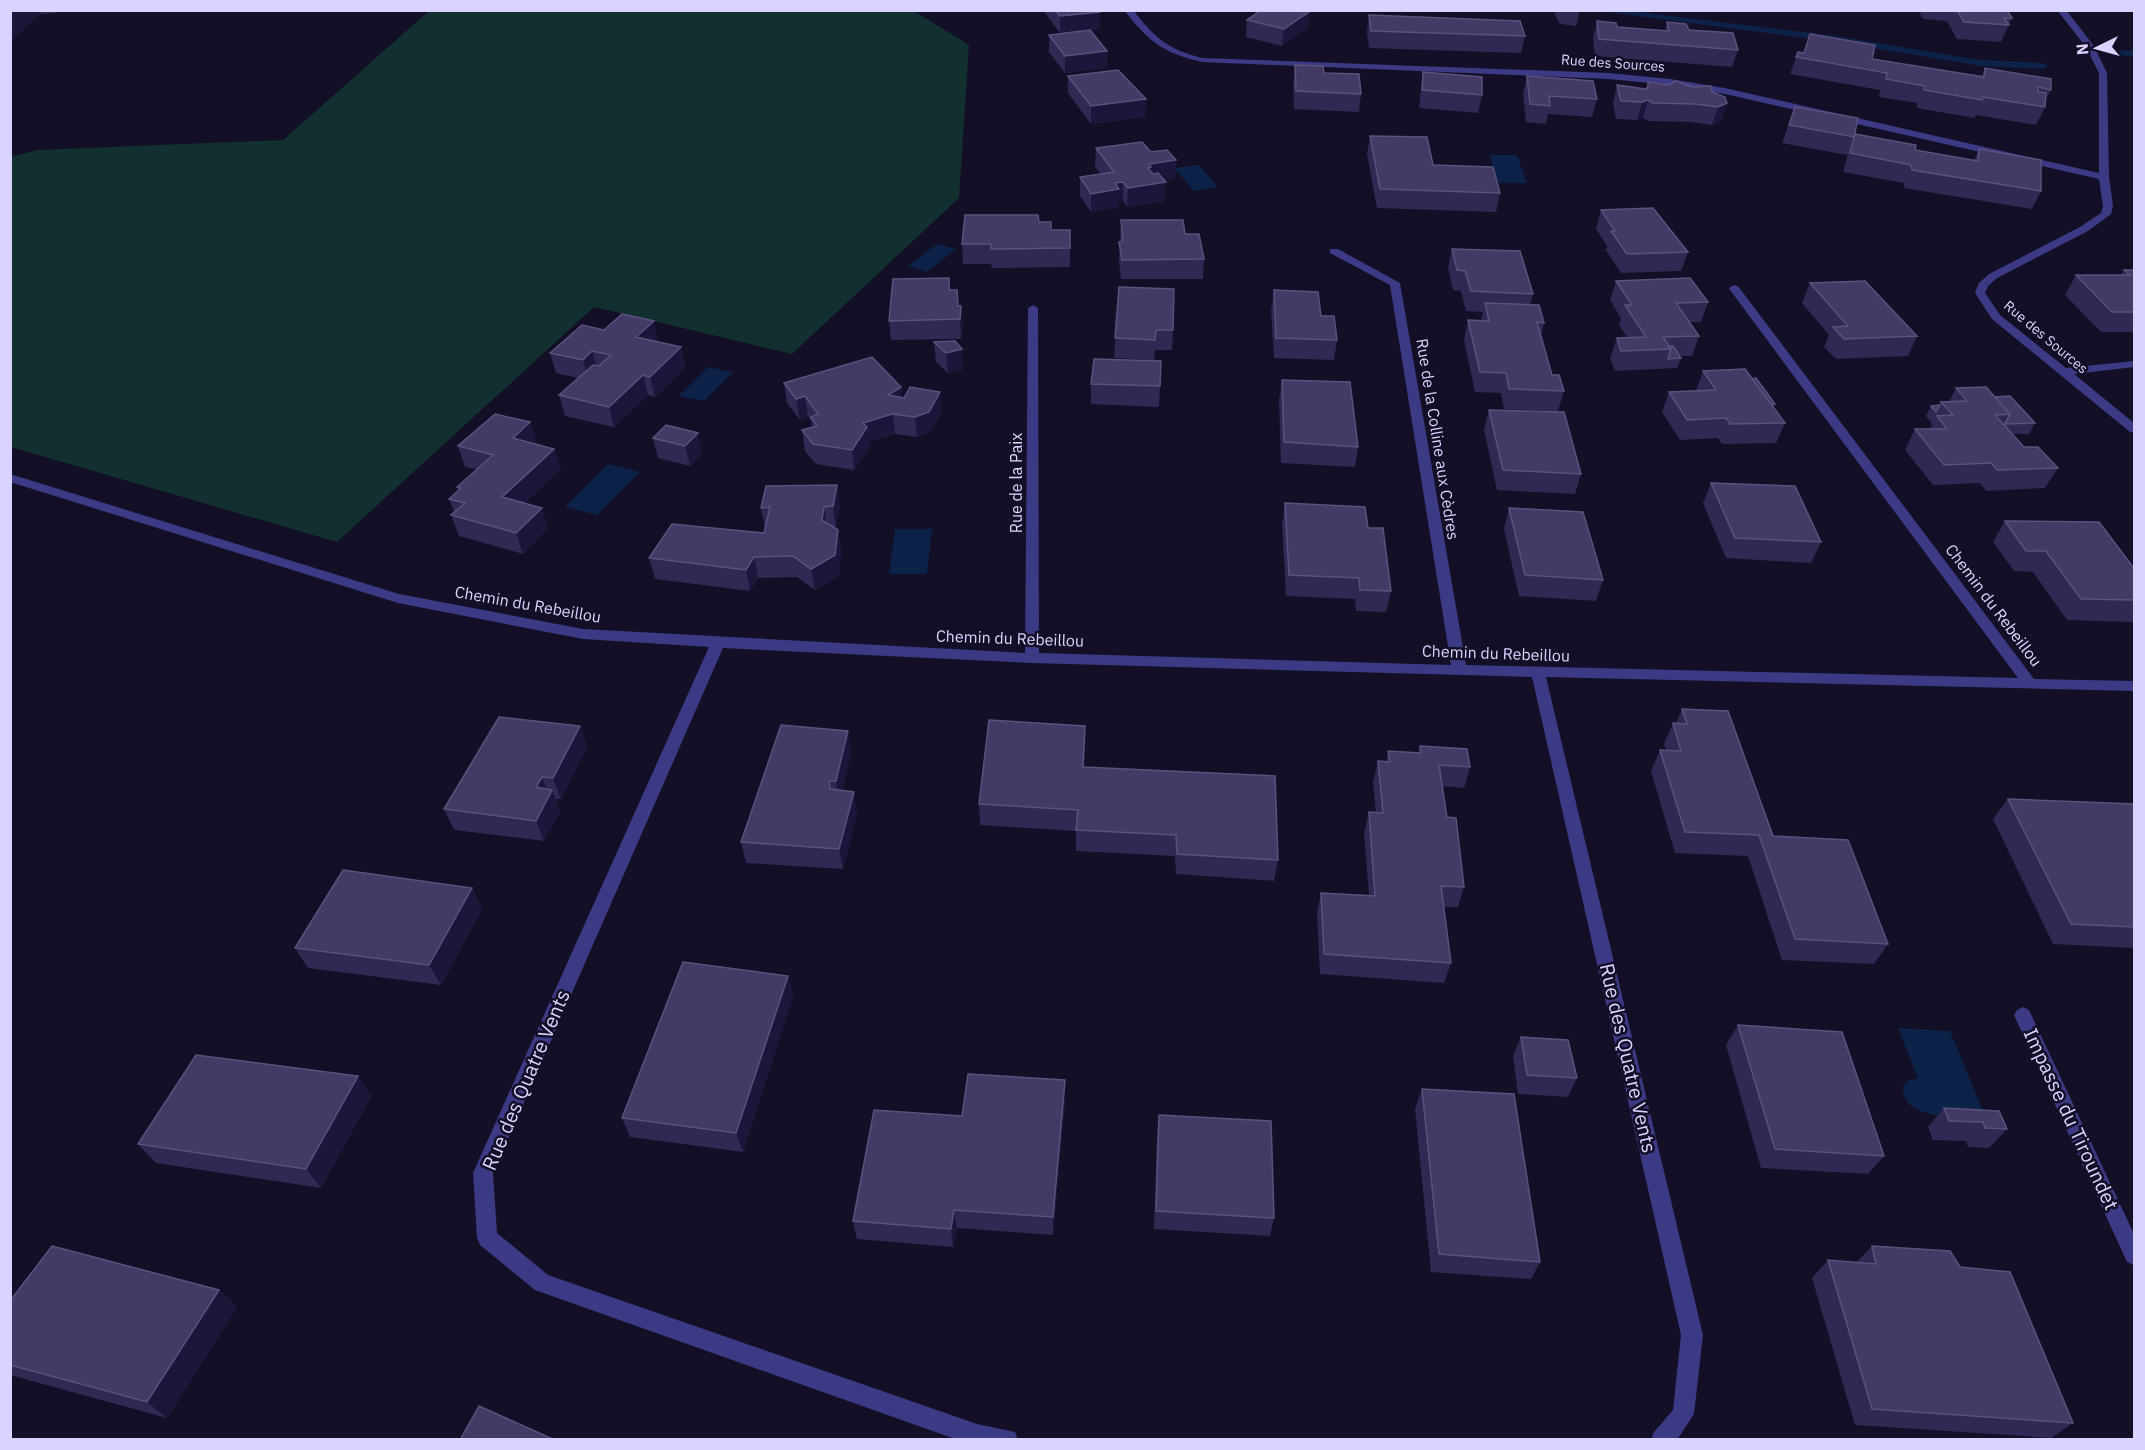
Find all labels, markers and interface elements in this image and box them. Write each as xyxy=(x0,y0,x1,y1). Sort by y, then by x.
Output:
north arrow xyxy=(2067,18,2127,78)
text: N xyxy=(2072,43,2093,56)
street label: Rue des Sources xyxy=(1560,50,1666,76)
street label: Rue des Sources xyxy=(2000,297,2092,378)
street label: Rue de la Colline aux Cèdres xyxy=(1412,337,1464,541)
street label: Rue de la Paix xyxy=(1006,433,1026,533)
street label: Chemin du Rebeillou xyxy=(1941,540,2047,670)
street label: Chemin du Rebeillou xyxy=(453,581,603,627)
street label: Chemin du Rebeillou xyxy=(936,625,1084,651)
street label: Chemin du Rebeillou xyxy=(1422,640,1570,666)
street label: Rue des Quatre Vents xyxy=(1594,960,1663,1155)
street label: Rue des Quatre Vents xyxy=(475,985,576,1174)
street label: Impasse du Tiroundet xyxy=(2017,1024,2125,1214)

